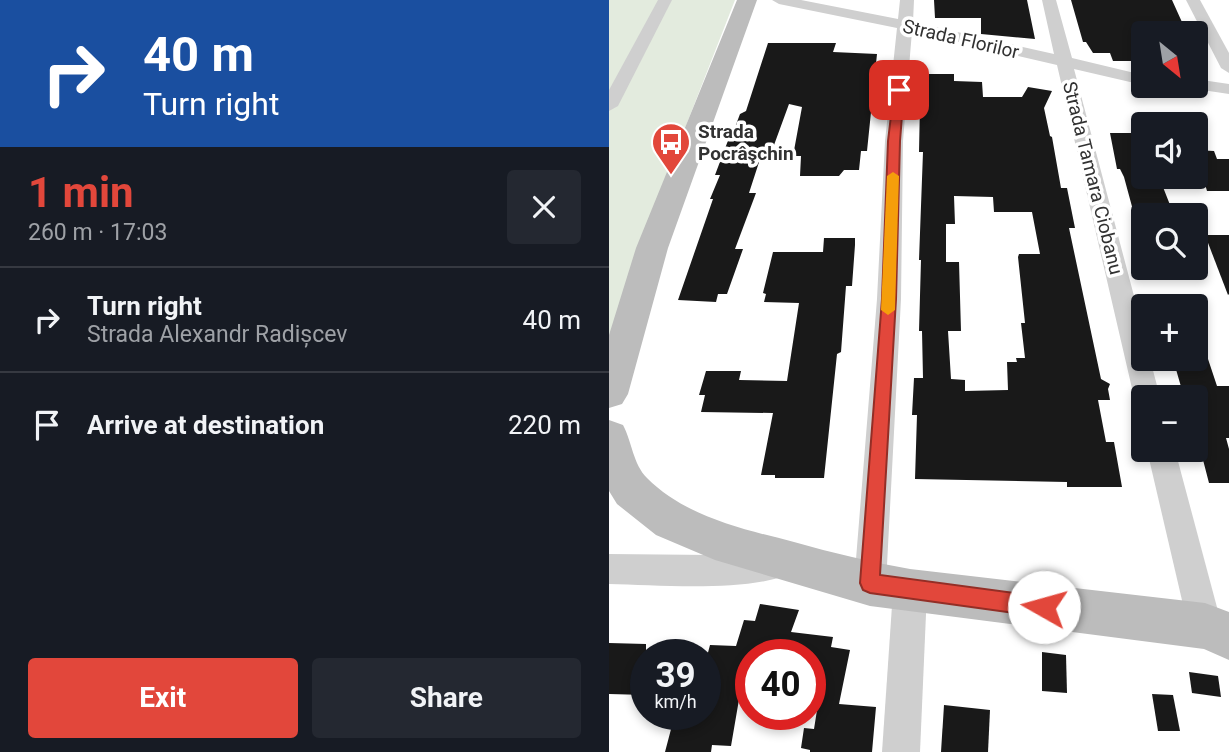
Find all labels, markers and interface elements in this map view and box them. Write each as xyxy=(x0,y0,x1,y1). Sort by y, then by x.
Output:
street label: Strada Florilor xyxy=(901,14,1022,64)
north arrow xyxy=(1131,21,1207,98)
map controls xyxy=(1131,21,1208,462)
text: 40 m xyxy=(143,26,254,83)
icon: right xyxy=(28,28,119,119)
pin xyxy=(869,60,929,120)
icon: arrive xyxy=(880,71,918,109)
street label: Strada Tamara Ciobanu xyxy=(1058,79,1128,277)
text: Turn right xyxy=(143,85,279,123)
button: sound xyxy=(1131,112,1208,189)
place label: Strada Pocrâşchin xyxy=(698,120,794,165)
bus stop icon: Strada Pocrâşchin xyxy=(650,121,692,176)
text: 1 min xyxy=(28,168,134,217)
button: close xyxy=(507,170,581,244)
button: search xyxy=(1131,203,1208,280)
text: 260 m · 17:03 xyxy=(28,219,167,246)
text: Turn right xyxy=(87,291,202,321)
button: + xyxy=(1131,294,1208,371)
icon: right xyxy=(28,301,66,339)
text: 40 m xyxy=(523,305,581,335)
text: Strada Alexandr Radișcev xyxy=(87,321,347,348)
button: − xyxy=(1131,385,1208,462)
icon: arrive xyxy=(28,406,66,444)
text: Arrive at destination xyxy=(87,410,324,440)
text: 220 m xyxy=(508,410,581,440)
position arrow xyxy=(1007,570,1081,644)
speed limit sign: 40 xyxy=(735,639,826,730)
text: 39 xyxy=(655,655,696,696)
button: Exit xyxy=(28,658,298,738)
button: Share xyxy=(312,658,581,738)
text: km/h xyxy=(654,691,697,712)

